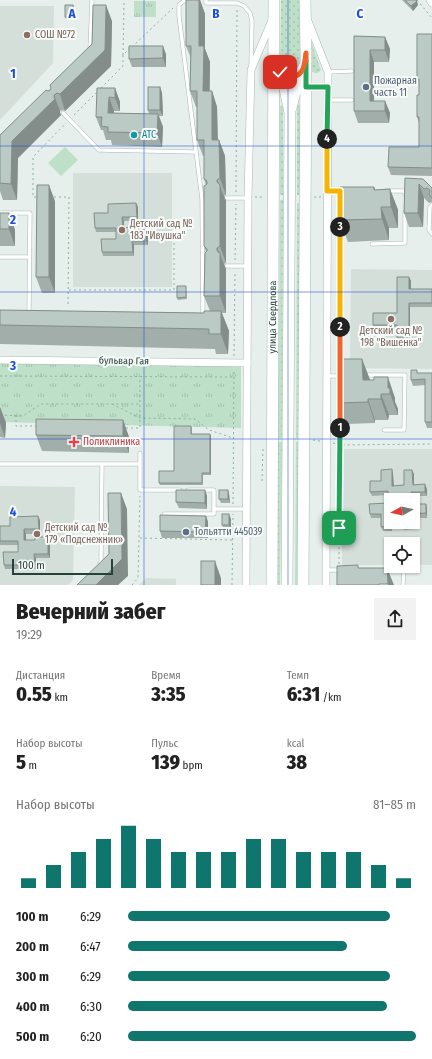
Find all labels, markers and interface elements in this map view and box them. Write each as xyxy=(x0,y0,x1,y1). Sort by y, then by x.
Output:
text: A xyxy=(67,6,76,21)
text: B xyxy=(212,6,220,21)
text: C xyxy=(357,6,364,21)
place label: СОШ №72 xyxy=(35,29,76,41)
marker: СОШ №72 xyxy=(22,30,32,40)
pin xyxy=(263,55,297,89)
icon: check xyxy=(269,61,291,83)
text: 1 xyxy=(10,66,16,81)
place label: Пожарная часть 11 xyxy=(374,75,417,99)
marker: Пожарная часть 11 xyxy=(361,82,371,92)
place label: АТС xyxy=(142,129,156,141)
pin: 4 xyxy=(317,129,337,149)
marker: АТС xyxy=(129,130,139,140)
text: 4 xyxy=(324,132,330,145)
text: 2 xyxy=(9,212,16,227)
pin: 3 xyxy=(330,217,350,237)
place label: Детский сад № 183 "Ивушка" xyxy=(129,218,193,242)
text: 3 xyxy=(337,220,343,233)
marker: Детский сад № 183 "Ивушка" xyxy=(117,225,127,235)
street label: улица Свердлова xyxy=(267,280,279,353)
marker: Детский сад № 198 "Вишенка" xyxy=(386,314,396,324)
pin: 2 xyxy=(330,317,350,337)
text: 2 xyxy=(337,320,343,333)
place label: Детский сад № 198 "Вишенка" xyxy=(359,325,422,349)
street label: бульвар Гая xyxy=(99,355,149,367)
text: 3 xyxy=(9,358,16,373)
pin: 1 xyxy=(330,418,350,438)
text: 1 xyxy=(338,421,342,434)
marker: Поликлиника xyxy=(68,436,80,448)
place label: Поликлиника xyxy=(83,436,140,448)
north arrow xyxy=(384,493,420,529)
map controls xyxy=(384,493,420,573)
text: 4 xyxy=(10,504,17,519)
pin xyxy=(322,511,356,545)
icon: arrive xyxy=(328,517,350,539)
place label: Детский сад № 179 «Подснежник» xyxy=(44,522,123,546)
place label: Тольятти 445039 xyxy=(194,526,263,538)
marker: Тольятти 445039 xyxy=(181,527,191,537)
marker: Детский сад № 179 «Подснежник» xyxy=(32,529,42,539)
button: locate xyxy=(384,537,420,573)
scale bar xyxy=(12,557,113,576)
text: 100 m xyxy=(18,559,45,572)
text: Вечерний забег xyxy=(16,598,166,625)
button: share xyxy=(374,598,416,640)
text: 19:29 xyxy=(16,627,42,642)
text: Дистанция xyxy=(16,669,65,682)
text: Время xyxy=(151,669,181,682)
text: Темп xyxy=(287,669,309,682)
text: 0.55 xyxy=(16,682,52,706)
text: 3:35 xyxy=(151,682,186,706)
text: 6:31 xyxy=(287,682,320,706)
text: km xyxy=(52,691,68,704)
text: /km xyxy=(320,691,342,704)
text: Набор высоты xyxy=(16,737,83,750)
text: Пульс xyxy=(151,737,178,750)
text: kcal xyxy=(287,737,304,750)
text: 5 xyxy=(16,750,26,774)
text: 139 xyxy=(151,750,180,774)
text: 38 xyxy=(287,750,307,774)
text: m xyxy=(26,759,37,772)
text: bpm xyxy=(180,759,203,772)
text: Набор высоты xyxy=(16,797,95,812)
text: 81–85 m xyxy=(373,797,416,812)
text: 100 m xyxy=(16,909,48,924)
text: 6:29 xyxy=(80,909,101,924)
text: 200 m xyxy=(16,939,49,954)
text: 6:47 xyxy=(80,939,100,954)
text: 300 m xyxy=(16,969,49,984)
text: 6:29 xyxy=(80,969,101,984)
text: 400 m xyxy=(16,999,50,1014)
text: 6:30 xyxy=(80,999,102,1014)
text: 500 m xyxy=(16,1029,49,1044)
text: 6:20 xyxy=(80,1029,102,1044)

